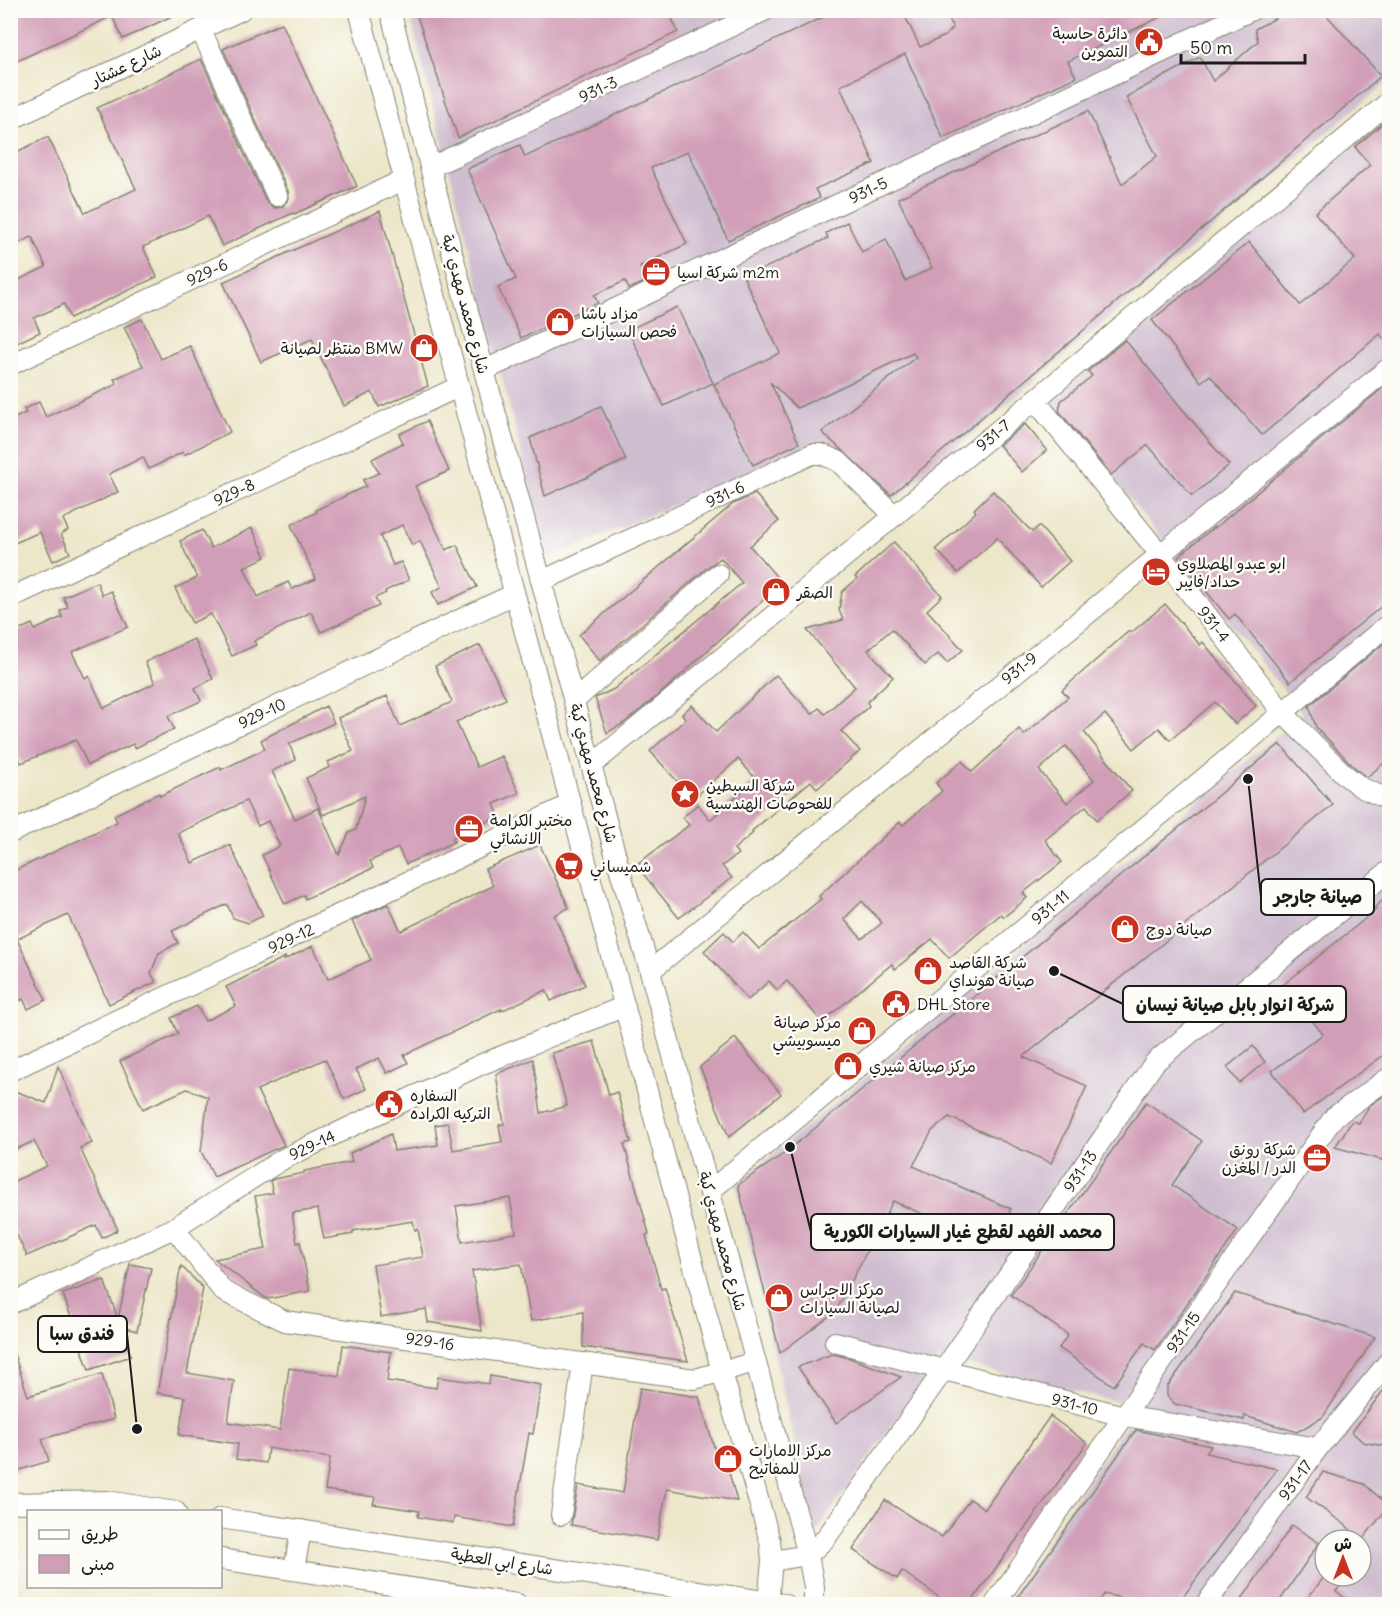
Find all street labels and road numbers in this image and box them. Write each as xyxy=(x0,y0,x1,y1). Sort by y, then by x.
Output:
street label: شارع عشتار xyxy=(86,40,165,93)
street label: 931-3 xyxy=(576,71,620,107)
street label: 931-5 xyxy=(845,172,891,208)
street label: شارع محمد مهدي كبة xyxy=(436,232,494,376)
street label: 929-6 xyxy=(183,254,231,290)
street label: 931-7 xyxy=(972,415,1014,455)
street label: 929-8 xyxy=(210,474,258,510)
street label: 931-6 xyxy=(702,476,748,512)
street label: 931-4 xyxy=(1194,602,1234,646)
street label: 931-9 xyxy=(997,648,1041,688)
street label: 929-10 xyxy=(235,693,289,733)
street label: شارع محمد مهدي كبة xyxy=(564,701,622,845)
street label: 931-11 xyxy=(1027,885,1073,929)
street label: 929-12 xyxy=(265,919,317,957)
street label: 929-14 xyxy=(286,1126,338,1164)
street label: 931-13 xyxy=(1059,1146,1101,1196)
street label: شارع محمد مهدي كبة xyxy=(693,1169,751,1313)
street label: 931-15 xyxy=(1162,1307,1204,1357)
street label: 929-16 xyxy=(404,1328,456,1354)
street label: 931-10 xyxy=(1050,1389,1100,1419)
street label: 931-17 xyxy=(1274,1456,1316,1504)
street label: شارع ابي العطية xyxy=(449,1543,554,1584)

